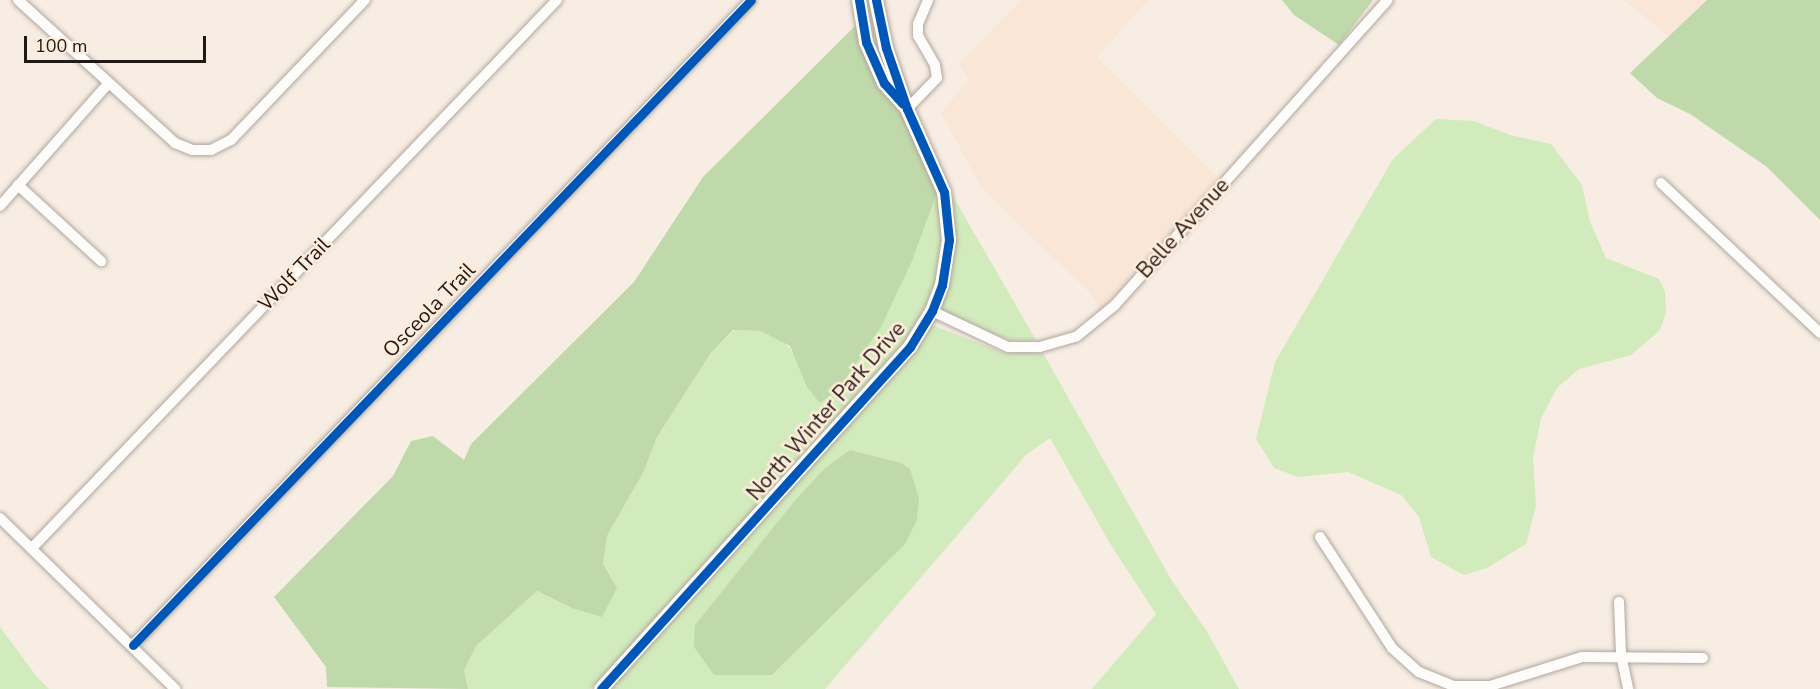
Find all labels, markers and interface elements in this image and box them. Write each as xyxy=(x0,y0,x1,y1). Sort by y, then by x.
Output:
scale bar xyxy=(27,24,208,62)
text: 100 m xyxy=(35,34,87,58)
street label: Belle Avenue xyxy=(1132,173,1234,283)
street label: Wolf Trail xyxy=(253,232,335,316)
street label: Osceola Trail xyxy=(378,257,480,363)
street label: North Winter Park Drive xyxy=(742,317,910,505)

